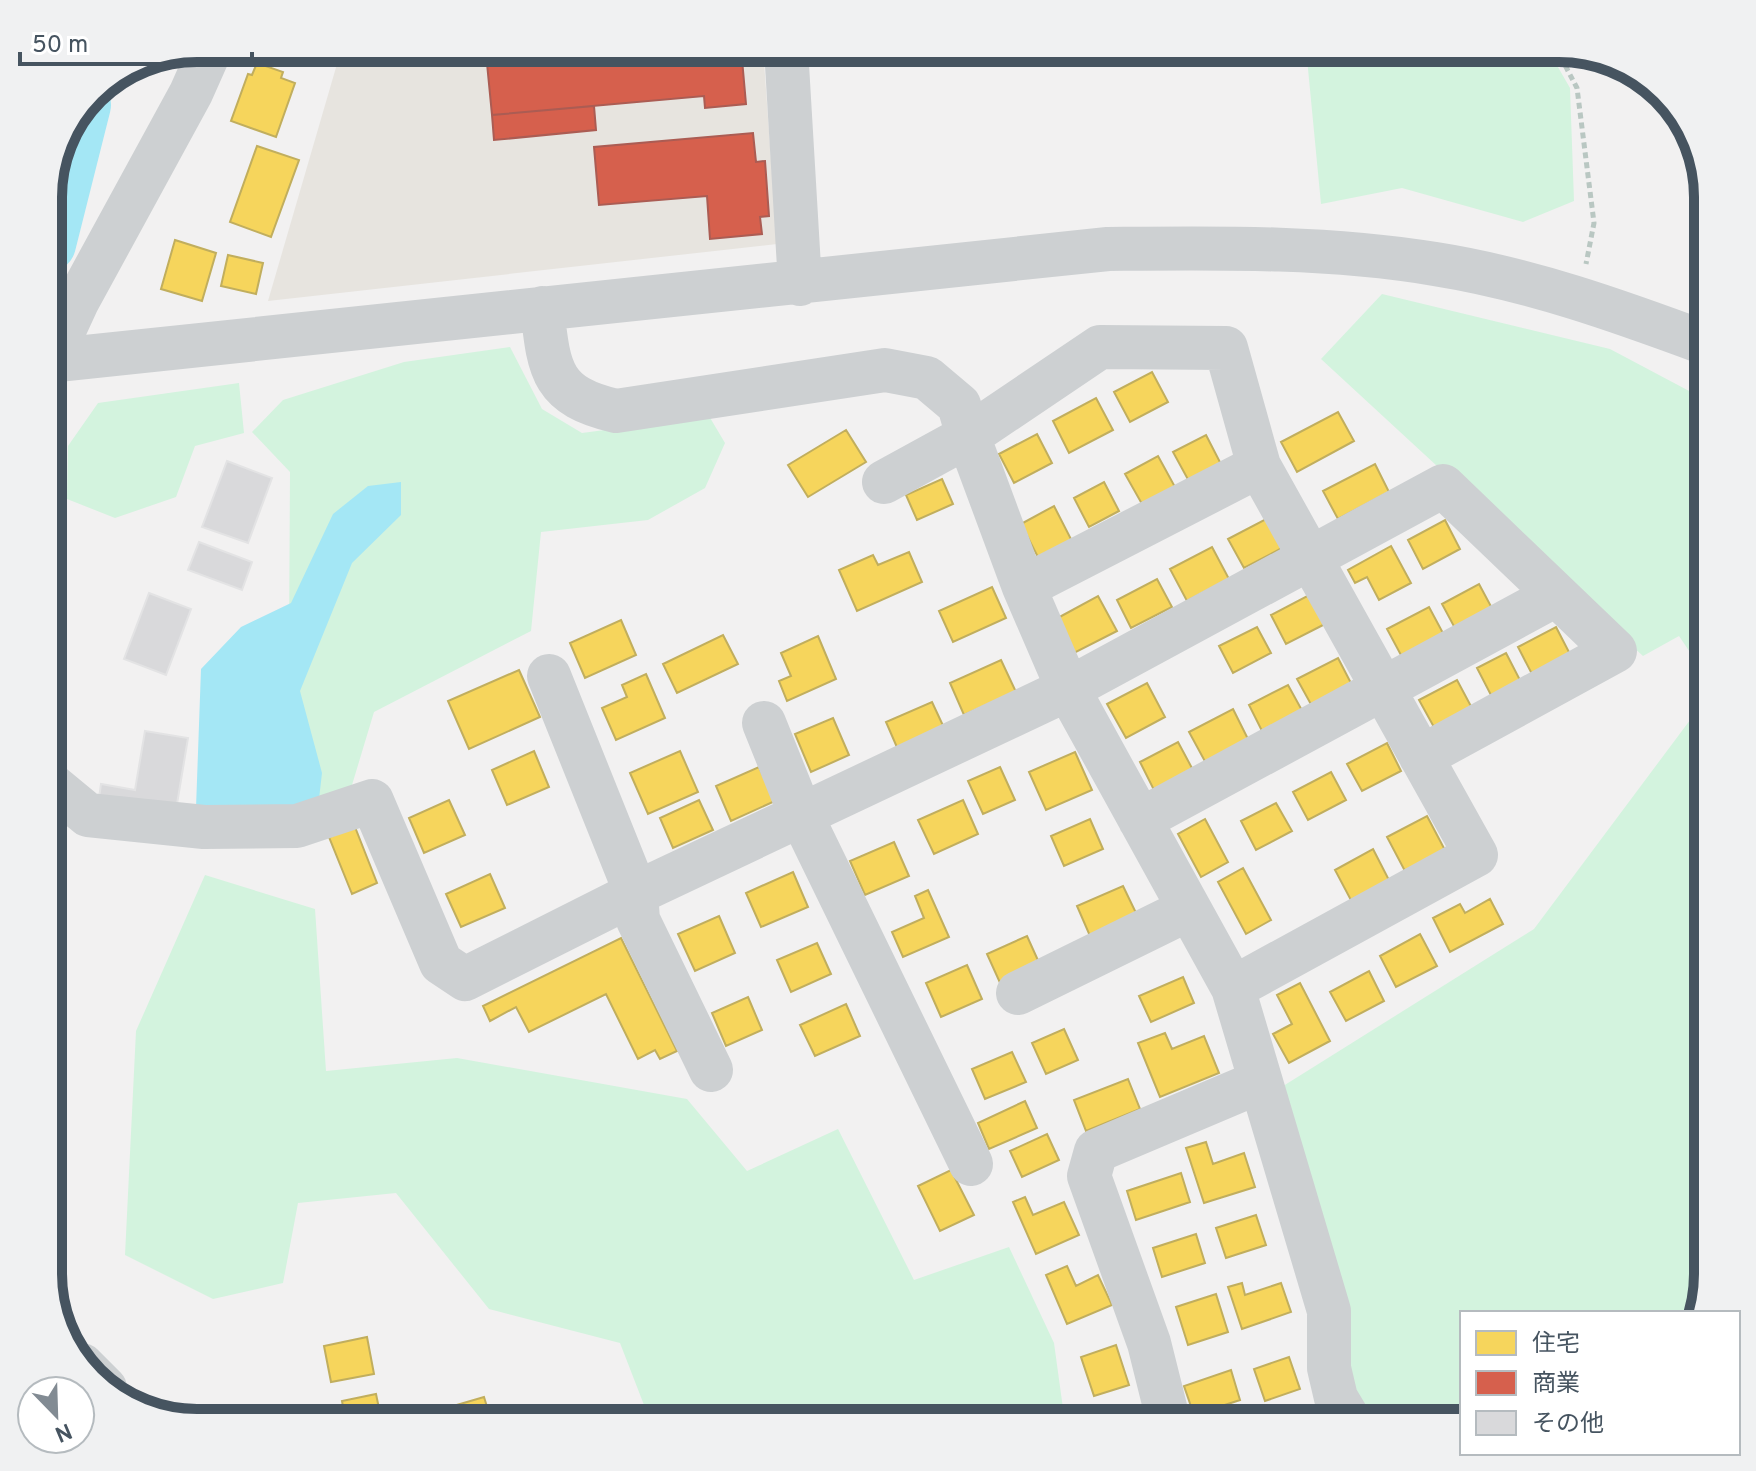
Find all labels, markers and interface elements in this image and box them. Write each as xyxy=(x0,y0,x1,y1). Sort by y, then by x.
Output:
scale bar xyxy=(20,16,252,66)
text: 50 m xyxy=(32,31,88,61)
legend xyxy=(1460,1311,1740,1455)
text: 住宅 xyxy=(1532,1330,1580,1360)
text: 商業 xyxy=(1532,1370,1580,1400)
north arrow xyxy=(16,1375,96,1455)
text: その他 xyxy=(1532,1410,1604,1440)
text: N xyxy=(50,1416,75,1447)

